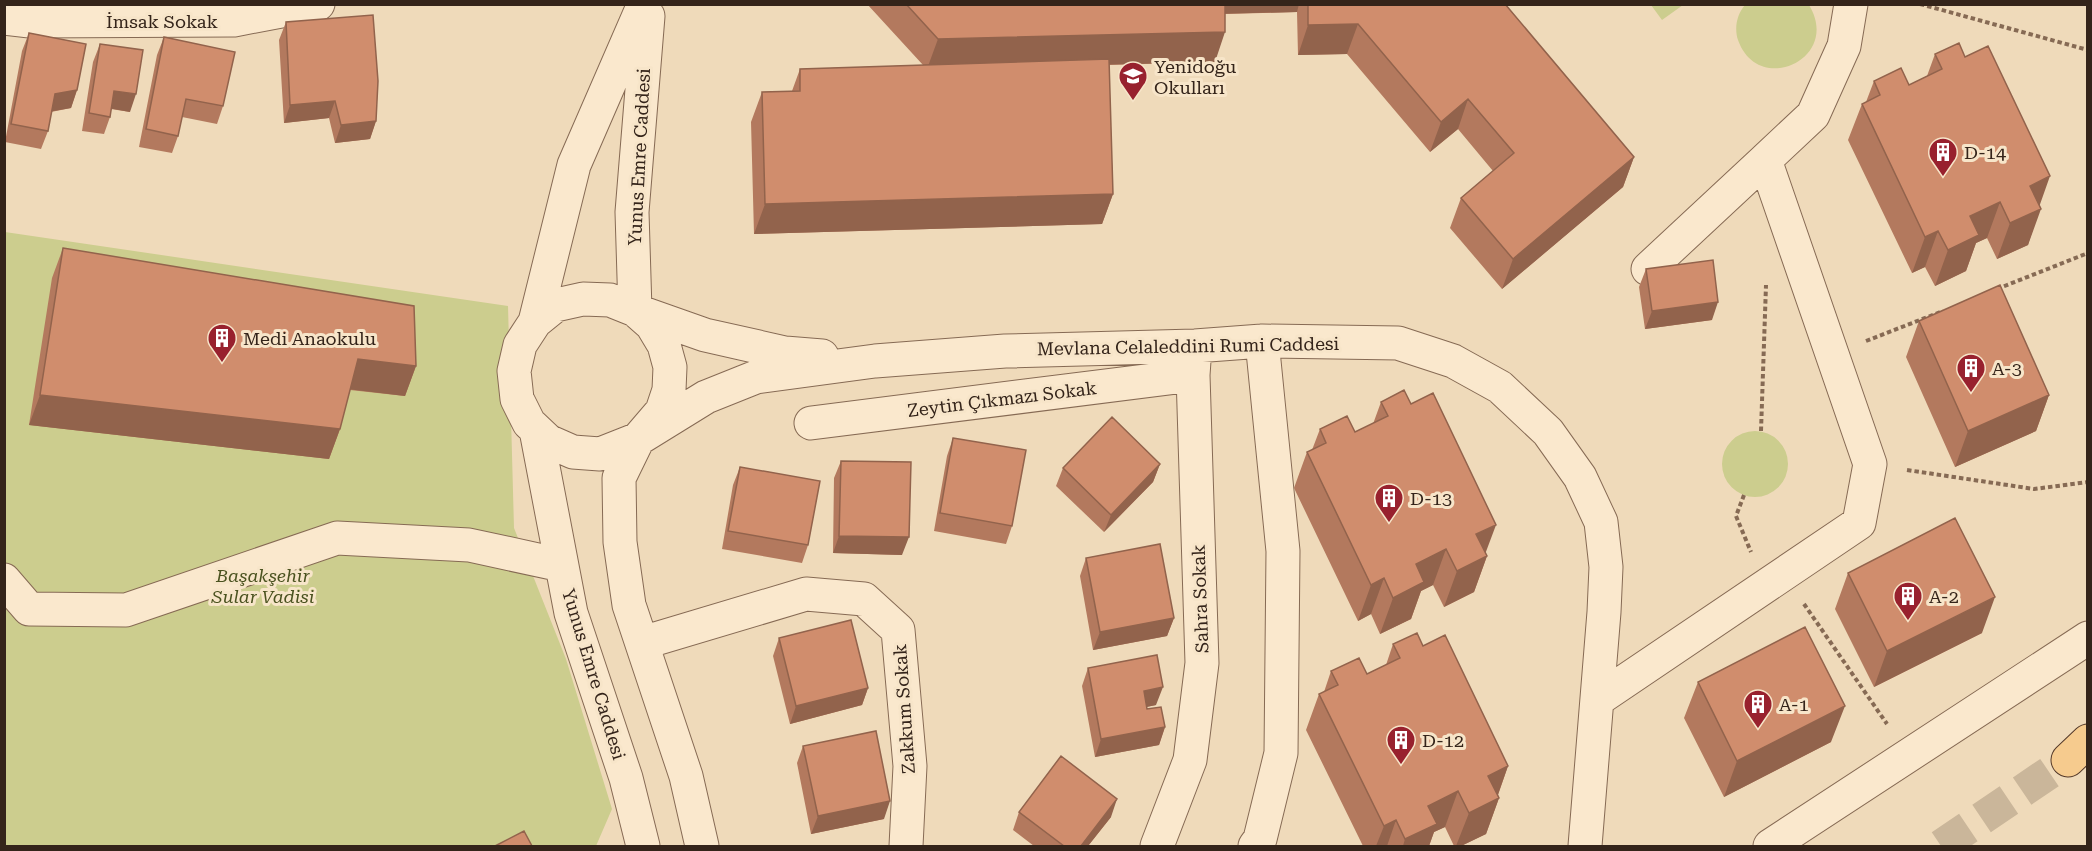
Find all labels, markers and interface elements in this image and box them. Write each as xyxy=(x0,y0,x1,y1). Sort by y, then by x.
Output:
street label: İmsak Sokak xyxy=(106,11,218,32)
place label: Yenidoğu Okulları xyxy=(1154,56,1236,98)
school or university icon: Yenidoğu Okulları xyxy=(1117,60,1149,102)
street label: Yunus Emre Caddesi xyxy=(624,67,654,246)
building icon: D-14 xyxy=(1927,136,1959,178)
place label: D-14 xyxy=(1964,142,2006,163)
building icon: Medi Anaokulu xyxy=(206,322,238,364)
place label: Medi Anaokulu xyxy=(243,328,376,349)
street label: Mevlana Celaleddini Rumi Caddesi xyxy=(1037,333,1340,359)
building icon: A-3 xyxy=(1955,352,1987,394)
place label: A-3 xyxy=(1992,358,2022,379)
street label: Zeytin Çıkmazı Sokak xyxy=(906,377,1098,421)
building icon: D-13 xyxy=(1373,482,1405,524)
place label: D-13 xyxy=(1410,488,1452,509)
street label: Sahra Sokak xyxy=(1188,544,1212,654)
park label: Başakşehir Sular Vadisi xyxy=(211,565,315,607)
building icon: A-2 xyxy=(1892,580,1924,622)
street label: Yunus Emre Caddesi xyxy=(558,586,630,762)
place label: A-2 xyxy=(1929,586,1959,607)
street label: Zakkum Sokak xyxy=(889,643,919,775)
building icon: A-1 xyxy=(1742,688,1774,730)
place label: A-1 xyxy=(1779,694,1809,715)
building icon: D-12 xyxy=(1385,724,1417,766)
place label: D-12 xyxy=(1422,730,1464,751)

